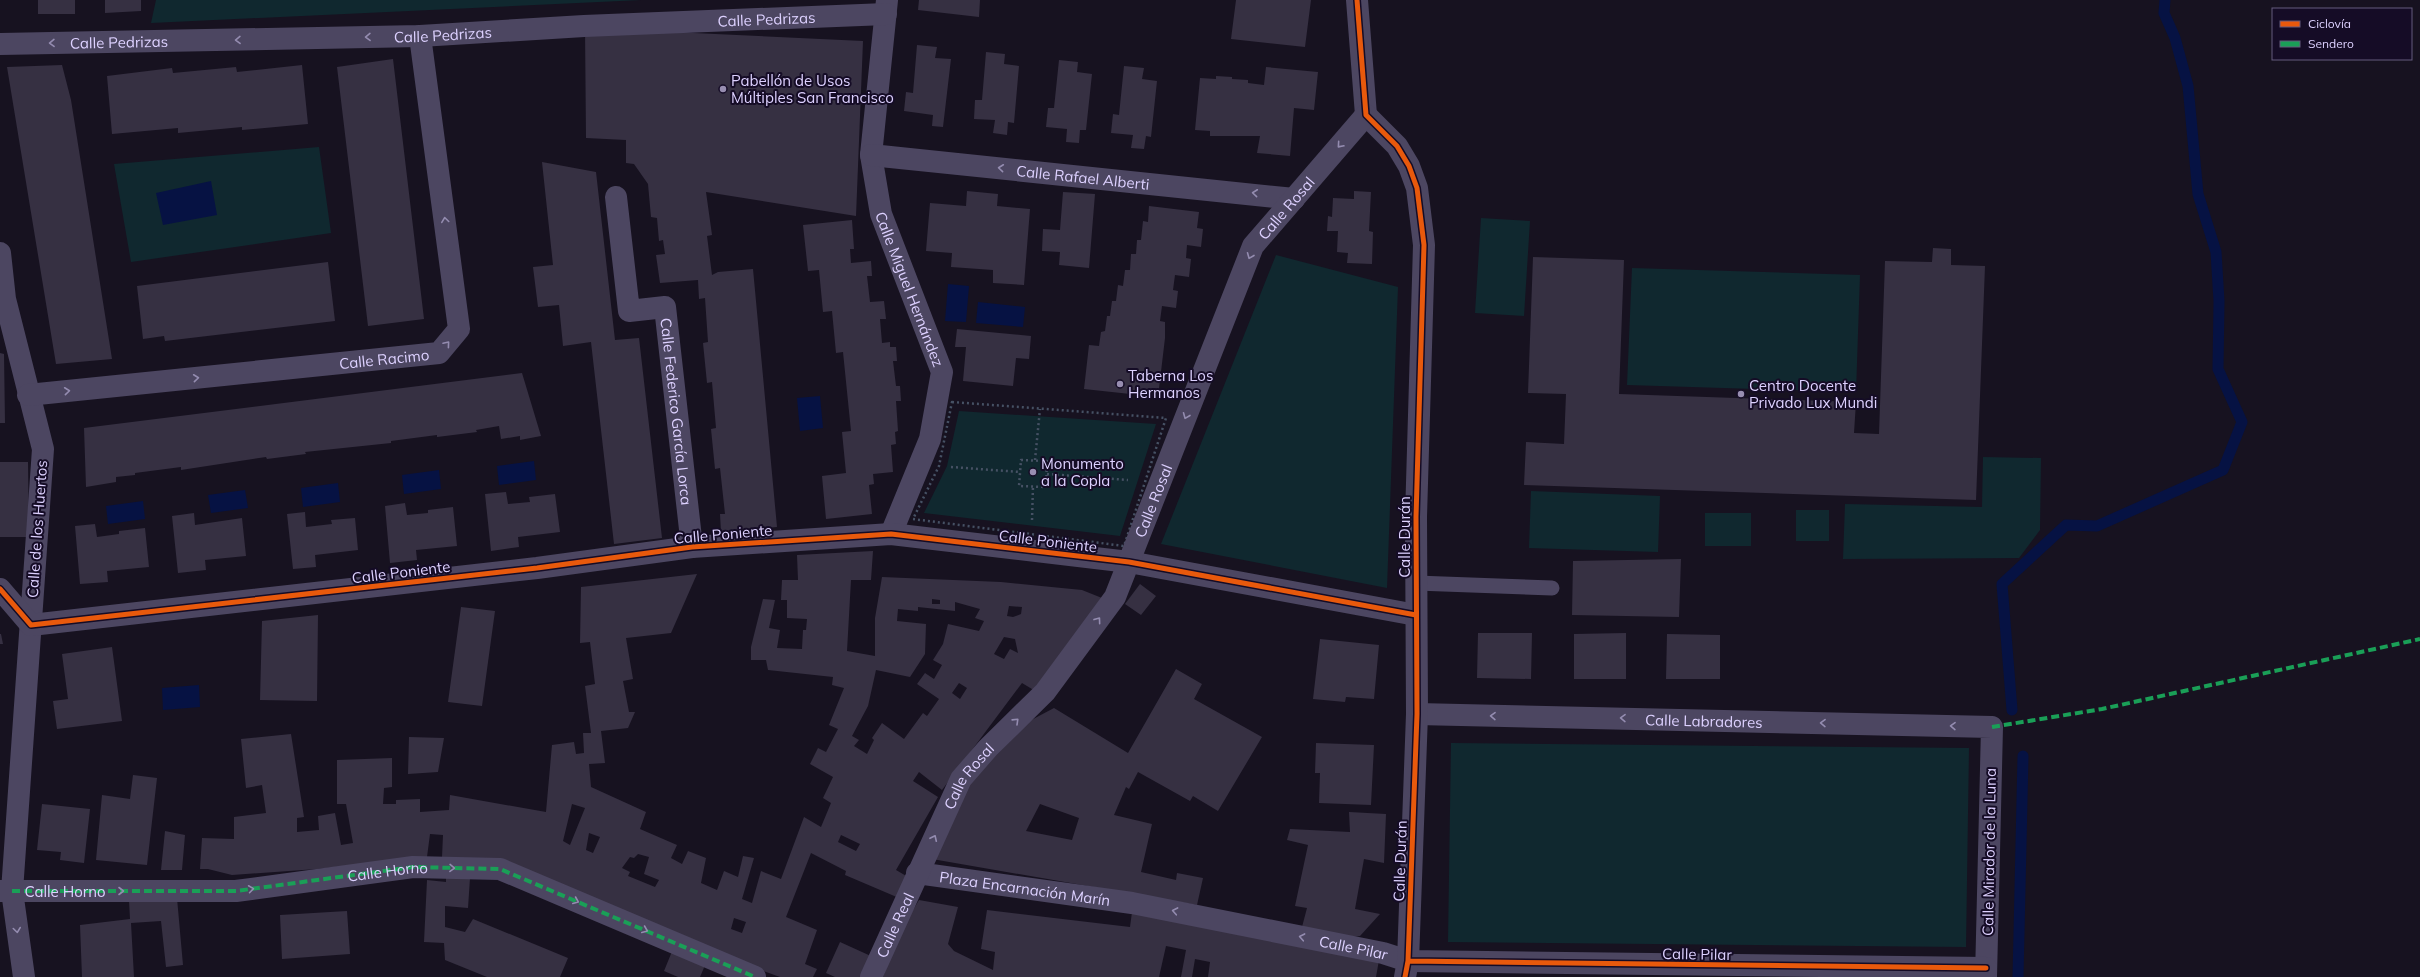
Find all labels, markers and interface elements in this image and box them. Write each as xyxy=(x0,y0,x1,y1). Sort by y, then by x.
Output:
street label: Calle Pedrizas xyxy=(717,7,816,30)
legend xyxy=(2272,8,2412,60)
text: Ciclovía xyxy=(2308,16,2351,31)
street label: Calle Pedrizas xyxy=(394,22,492,46)
street label: Calle Pedrizas xyxy=(70,31,168,52)
one-way arrow xyxy=(365,33,371,41)
one-way arrow xyxy=(235,35,241,44)
text: Sendero xyxy=(2308,36,2354,51)
one-way arrow xyxy=(49,39,55,47)
place label: Pabellón de Usos Múltiples San Francisco xyxy=(731,71,894,107)
marker: Pabellón de Usos Múltiples San Francisco xyxy=(718,84,728,94)
one-way arrow xyxy=(1338,140,1345,148)
street label: Calle Rafael Alberti xyxy=(1015,161,1150,193)
one-way arrow xyxy=(998,164,1004,173)
street label: Calle Rosal xyxy=(1253,172,1318,243)
one-way arrow xyxy=(1252,189,1258,198)
street label: Calle Miguel Hernández xyxy=(871,209,949,369)
one-way arrow xyxy=(441,217,450,223)
one-way arrow xyxy=(1246,252,1254,259)
street label: Calle Federico García Lorca xyxy=(657,317,697,506)
one-way arrow xyxy=(442,342,449,349)
street label: Calle Racimo xyxy=(338,345,430,373)
place label: Taberna Los Hermanos xyxy=(1128,366,1213,402)
one-way arrow xyxy=(193,373,199,382)
place label: Centro Docente Privado Lux Mundi xyxy=(1749,376,1877,412)
marker: Taberna Los Hermanos xyxy=(1115,379,1125,389)
one-way arrow xyxy=(64,386,70,395)
marker: Centro Docente Privado Lux Mundi xyxy=(1736,389,1746,399)
one-way arrow xyxy=(1183,412,1191,419)
place label: Monumento a la Copla xyxy=(1041,454,1124,490)
street label: Calle de los Huertos xyxy=(23,459,51,599)
street label: Calle Rosal xyxy=(1130,461,1176,540)
marker: Monumento a la Copla xyxy=(1028,467,1038,477)
street label: Calle Durán xyxy=(1395,496,1414,578)
street label: Calle Poniente xyxy=(673,520,773,548)
street label: Calle Poniente xyxy=(998,526,1098,556)
street label: Calle Poniente xyxy=(351,557,451,587)
one-way arrow xyxy=(1093,617,1101,624)
street label: Calle Labradores xyxy=(1645,710,1763,731)
one-way arrow xyxy=(1490,711,1496,720)
one-way arrow xyxy=(1620,714,1626,723)
one-way arrow xyxy=(1011,718,1019,726)
one-way arrow xyxy=(1820,719,1826,727)
one-way arrow xyxy=(1950,722,1956,730)
street label: Calle Rosal xyxy=(939,738,997,812)
street label: Calle Mirador de la Luna xyxy=(1978,768,2000,936)
street label: Calle Durán xyxy=(1389,820,1411,902)
one-way arrow xyxy=(929,835,937,842)
street label: Calle Horno xyxy=(346,857,428,885)
one-way arrow xyxy=(449,864,455,872)
street label: Plaza Encarnación Marín xyxy=(938,867,1112,909)
street label: Calle Horno xyxy=(24,882,106,901)
one-way arrow xyxy=(248,885,254,894)
one-way arrow xyxy=(118,887,124,895)
street label: Calle Real xyxy=(872,890,918,961)
one-way arrow xyxy=(571,896,579,904)
one-way arrow xyxy=(1172,908,1178,916)
one-way arrow xyxy=(641,926,648,934)
one-way arrow xyxy=(12,927,21,933)
street label: Calle Pilar xyxy=(1318,931,1391,964)
one-way arrow xyxy=(1299,933,1305,941)
street label: Calle Pilar xyxy=(1662,944,1732,964)

